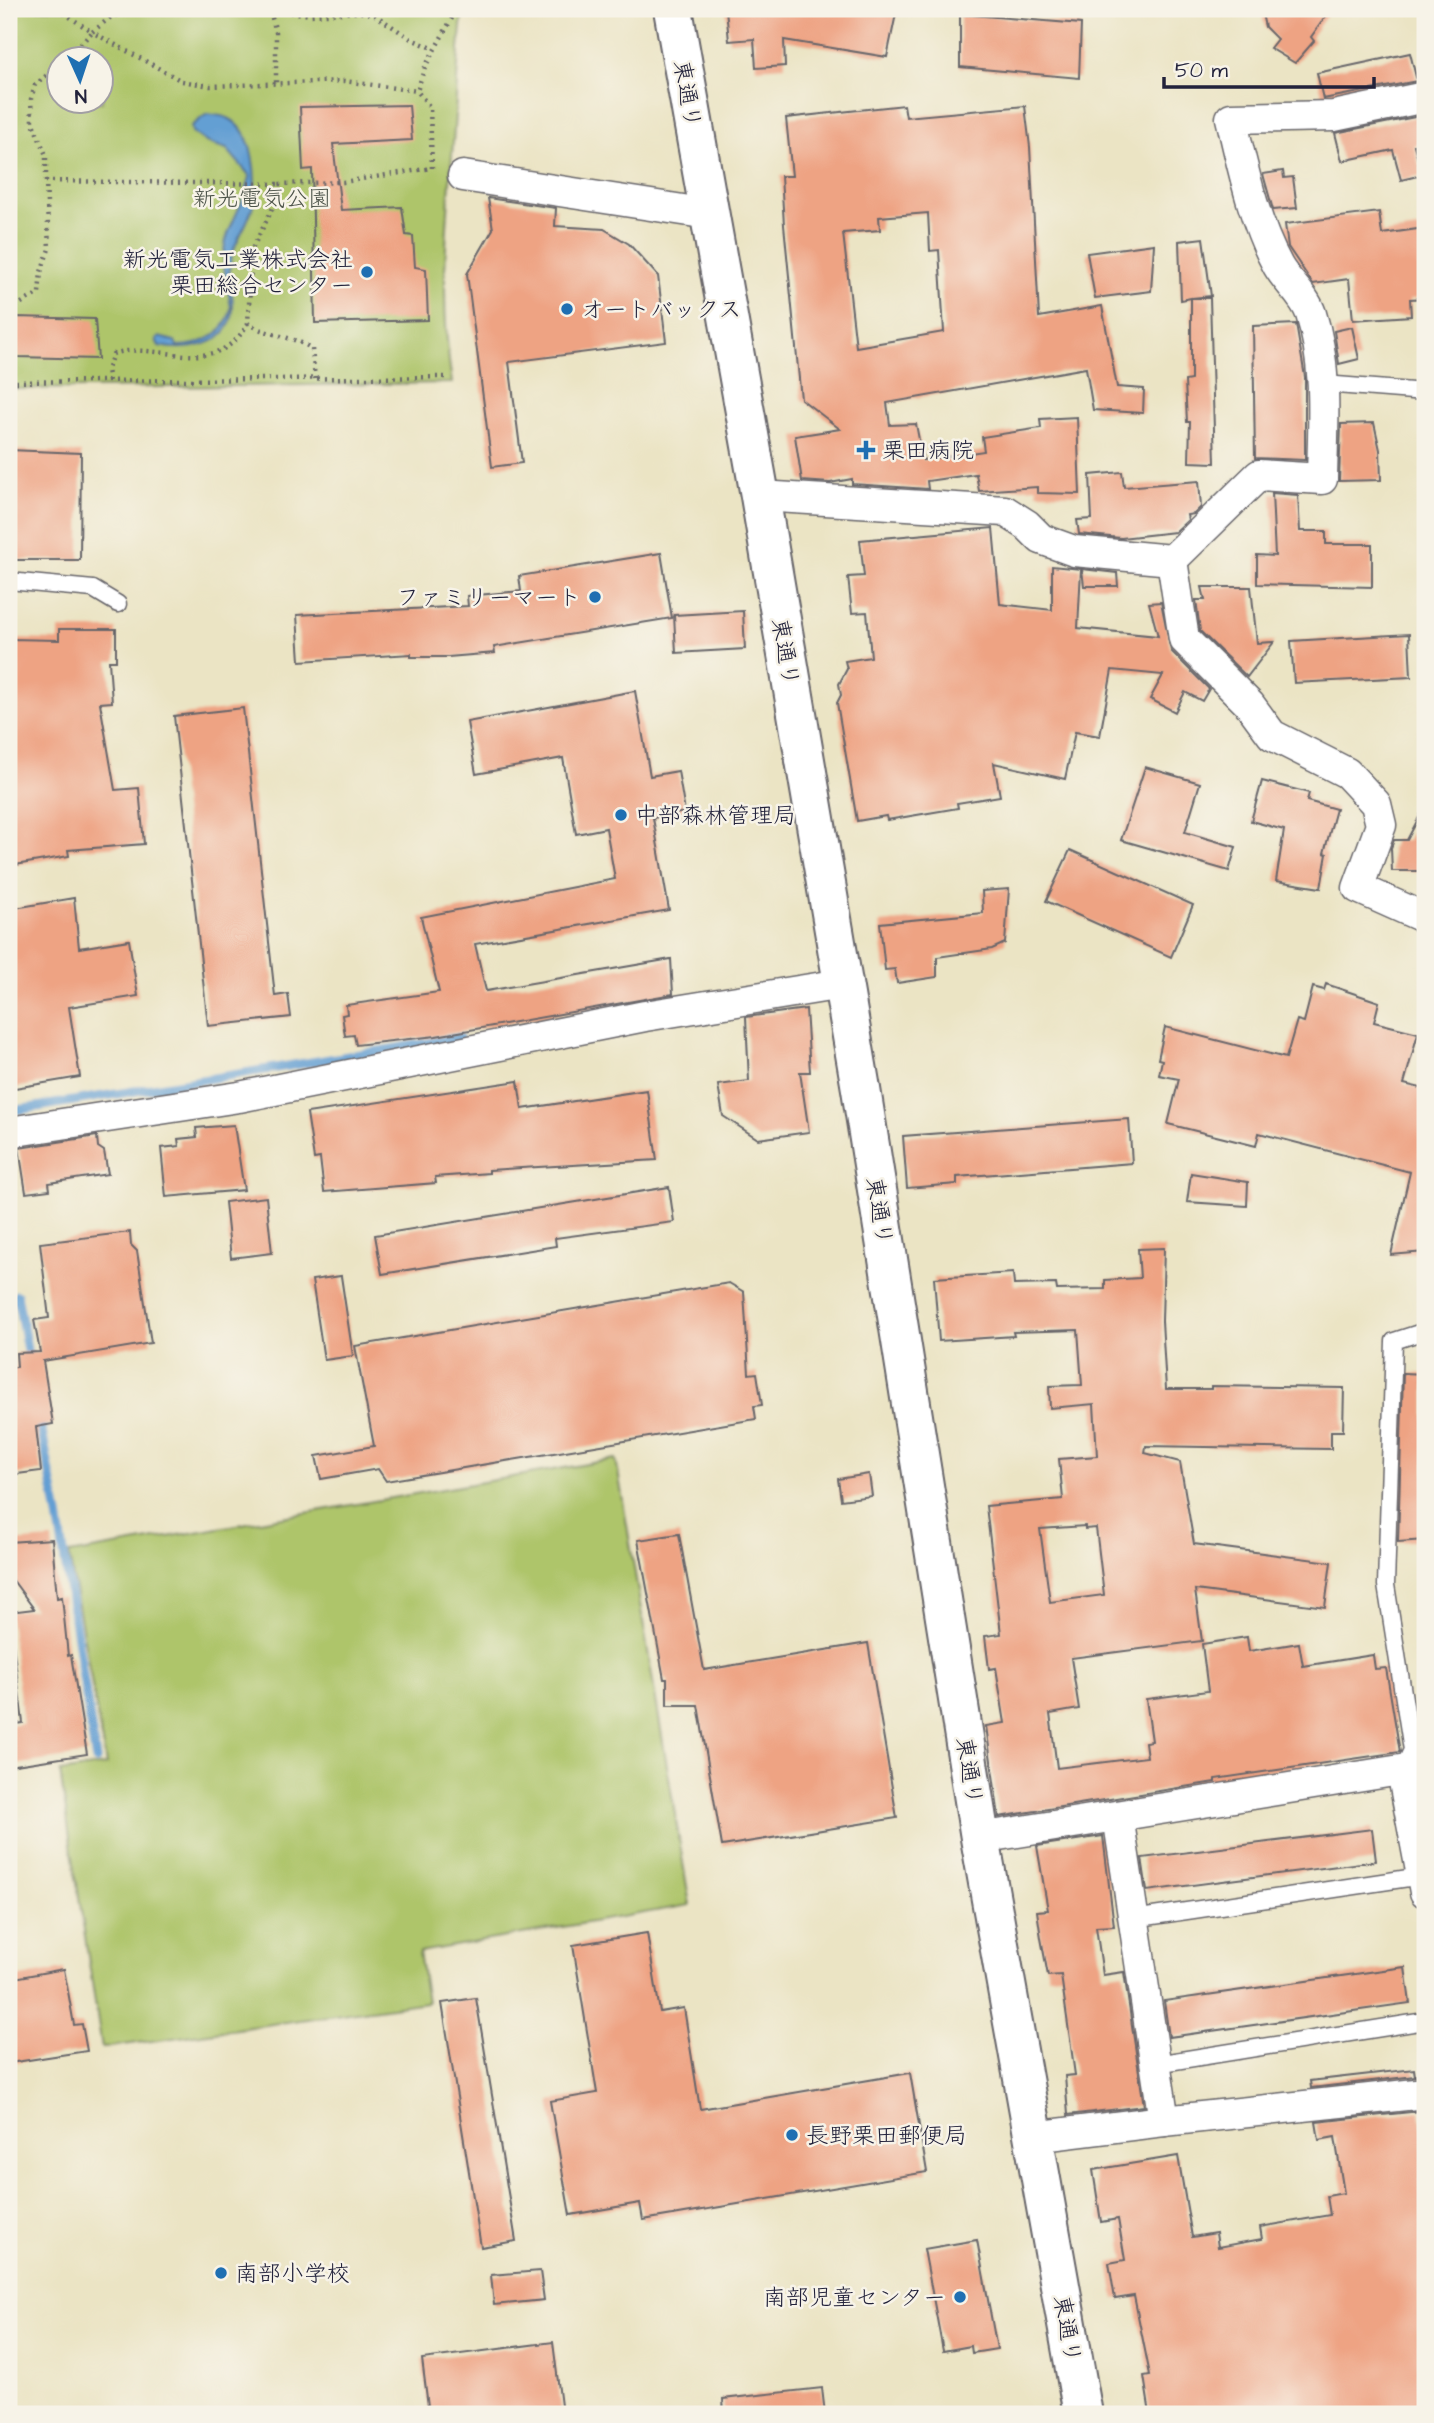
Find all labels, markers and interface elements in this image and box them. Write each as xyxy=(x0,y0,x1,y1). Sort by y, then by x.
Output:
north arrow xyxy=(46,46,116,116)
scale bar xyxy=(1164,46,1374,90)
text: 50 m xyxy=(1175,56,1229,85)
street label: 東通り xyxy=(665,57,709,131)
text: N xyxy=(74,82,87,109)
park label: 新光電気公園 xyxy=(193,183,331,215)
place label: 新光電気工業株式会社 栗田総合センター xyxy=(123,244,353,302)
marker: 新光電気工業株式会社 栗田総合センター xyxy=(359,264,375,280)
place label: オートバックス xyxy=(581,294,742,326)
marker: オートバックス xyxy=(559,301,575,317)
place label: 栗田病院 xyxy=(882,435,974,467)
marker: 栗田病院 xyxy=(856,440,876,460)
place label: ファミリーマート xyxy=(397,582,581,614)
marker: ファミリーマート xyxy=(587,589,603,605)
street label: 東通り xyxy=(763,615,807,689)
place label: 中部森林管理局 xyxy=(635,800,796,832)
marker: 中部森林管理局 xyxy=(613,807,629,823)
street label: 東通り xyxy=(858,1175,900,1248)
street label: 東通り xyxy=(948,1735,990,1808)
place label: 長野栗田郵便局 xyxy=(806,2120,967,2152)
marker: 長野栗田郵便局 xyxy=(784,2127,800,2143)
place label: 南部小学校 xyxy=(235,2258,350,2290)
marker: 南部小学校 xyxy=(213,2265,229,2281)
place label: 南部児童センター xyxy=(763,2282,946,2314)
marker: 南部児童センター xyxy=(952,2289,968,2305)
street label: 東通り xyxy=(1045,2292,1089,2366)

